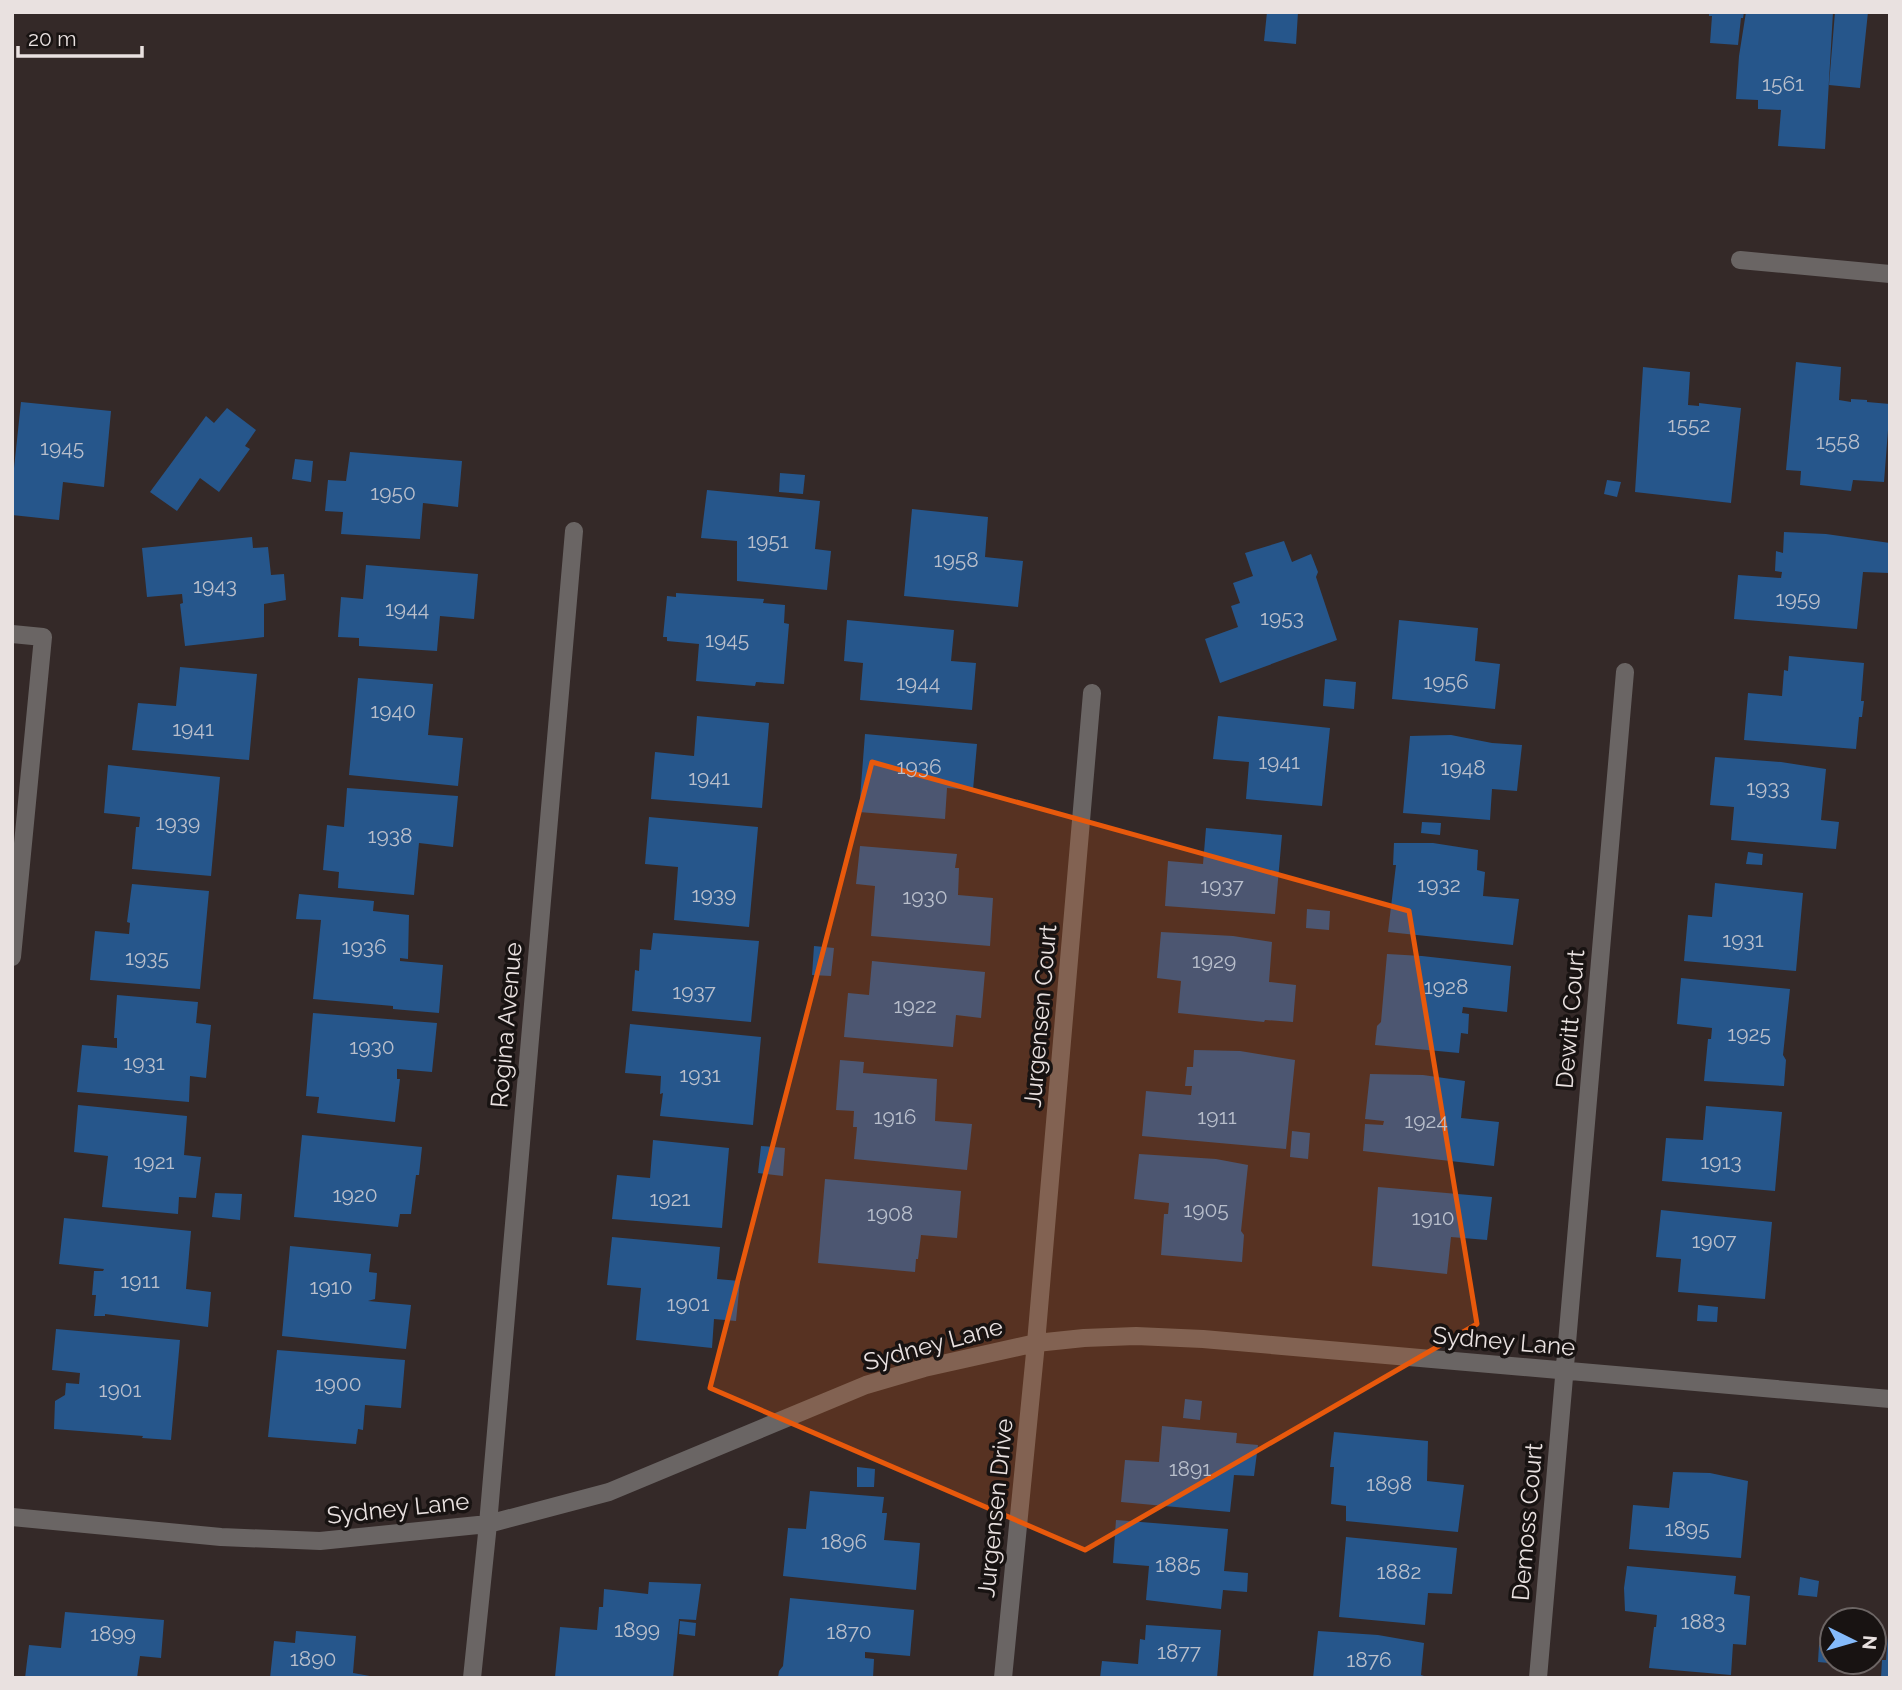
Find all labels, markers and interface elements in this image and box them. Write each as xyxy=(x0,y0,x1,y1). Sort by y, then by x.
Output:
scale bar xyxy=(18,14,142,58)
text: 20 m xyxy=(28,26,76,51)
house number: 1561 xyxy=(1762,71,1804,96)
house number: 1552 xyxy=(1668,412,1710,437)
house number: 1558 xyxy=(1816,429,1860,454)
house number: 1945 xyxy=(40,435,84,460)
house number: 1950 xyxy=(370,480,416,505)
house number: 1951 xyxy=(747,528,789,553)
house number: 1958 xyxy=(933,547,979,572)
house number: 1943 xyxy=(193,573,237,598)
house number: 1959 xyxy=(1775,586,1821,611)
house number: 1944 xyxy=(385,596,429,621)
house number: 1953 xyxy=(1260,605,1304,630)
house number: 1945 xyxy=(705,627,749,652)
house number: 1956 xyxy=(1423,669,1469,694)
house number: 1944 xyxy=(896,670,940,695)
house number: 1940 xyxy=(370,698,416,723)
house number: 1941 xyxy=(172,716,214,741)
house number: 1941 xyxy=(1258,749,1300,774)
house number: 1936 xyxy=(896,754,942,779)
house number: 1948 xyxy=(1440,755,1486,780)
house number: 1941 xyxy=(688,765,730,790)
house number: 1933 xyxy=(1746,775,1790,800)
house number: 1939 xyxy=(156,810,200,835)
house number: 1938 xyxy=(368,823,412,848)
house number: 1932 xyxy=(1417,872,1461,897)
house number: 1937 xyxy=(1200,873,1245,898)
house number: 1939 xyxy=(692,882,736,907)
house number: 1930 xyxy=(902,884,948,909)
street label: Jurgensen Court xyxy=(1018,923,1062,1109)
house number: 1931 xyxy=(1722,927,1764,952)
house number: 1936 xyxy=(341,934,387,959)
street label: Rogina Avenue xyxy=(484,941,528,1109)
house number: 1935 xyxy=(125,945,169,970)
house number: 1929 xyxy=(1192,948,1236,973)
street label: Dewitt Court xyxy=(1549,948,1591,1090)
house number: 1928 xyxy=(1424,974,1468,999)
house number: 1937 xyxy=(672,979,717,1004)
house number: 1922 xyxy=(893,993,937,1018)
house number: 1925 xyxy=(1727,1021,1771,1046)
house number: 1930 xyxy=(349,1034,395,1059)
house number: 1931 xyxy=(123,1050,165,1075)
house number: 1931 xyxy=(679,1062,721,1087)
house number: 1916 xyxy=(874,1104,916,1129)
house number: 1911 xyxy=(1197,1104,1237,1129)
house number: 1924 xyxy=(1404,1108,1448,1133)
house number: 1921 xyxy=(133,1149,175,1174)
house number: 1913 xyxy=(1700,1149,1742,1174)
house number: 1920 xyxy=(332,1182,378,1207)
house number: 1921 xyxy=(649,1186,691,1211)
house number: 1905 xyxy=(1183,1197,1229,1222)
house number: 1908 xyxy=(867,1201,913,1226)
house number: 1910 xyxy=(1411,1205,1455,1230)
house number: 1907 xyxy=(1691,1228,1737,1253)
house number: 1911 xyxy=(120,1268,160,1293)
house number: 1910 xyxy=(309,1274,353,1299)
house number: 1901 xyxy=(666,1291,710,1316)
street label: Sydney Lane xyxy=(860,1311,1006,1377)
street label: Sydney Lane xyxy=(1432,1320,1576,1362)
house number: 1900 xyxy=(315,1371,362,1396)
house number: 1901 xyxy=(98,1377,142,1402)
street label: Jurgensen Drive xyxy=(971,1417,1019,1599)
street label: Demoss Court xyxy=(1506,1442,1548,1602)
house number: 1891 xyxy=(1169,1456,1211,1481)
house number: 1898 xyxy=(1366,1471,1412,1496)
street label: Sydney Lane xyxy=(325,1486,471,1530)
house number: 1895 xyxy=(1664,1516,1710,1541)
house number: 1896 xyxy=(821,1529,867,1554)
house number: 1885 xyxy=(1155,1552,1201,1577)
house number: 1882 xyxy=(1377,1559,1421,1584)
north arrow xyxy=(1818,1606,1888,1676)
house number: 1883 xyxy=(1680,1609,1726,1634)
house number: 1899 xyxy=(614,1617,660,1642)
house number: 1870 xyxy=(826,1619,872,1644)
house number: 1899 xyxy=(90,1621,136,1646)
text: N xyxy=(1858,1634,1882,1651)
house number: 1877 xyxy=(1157,1639,1202,1664)
house number: 1890 xyxy=(290,1646,336,1671)
house number: 1876 xyxy=(1346,1647,1392,1672)

